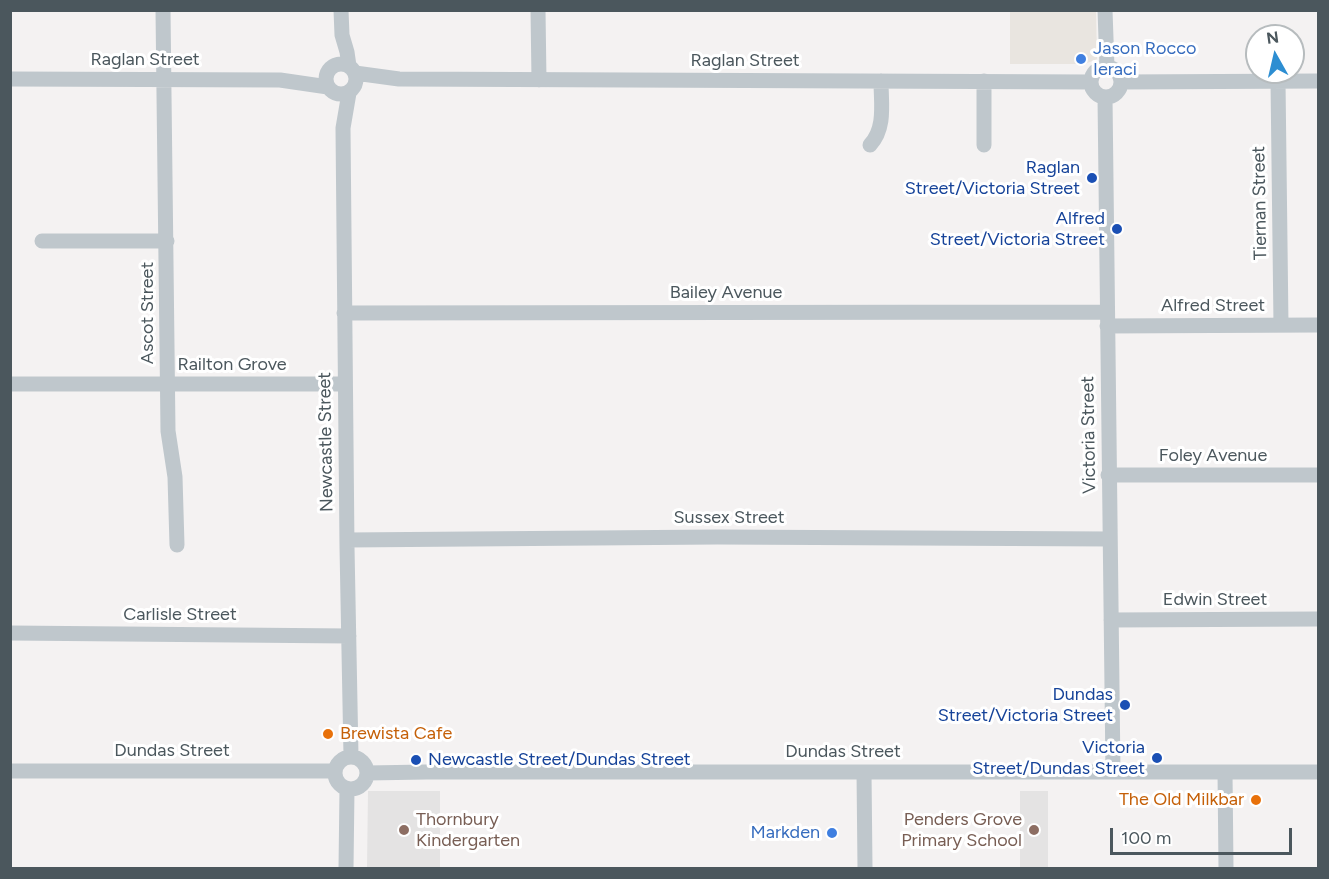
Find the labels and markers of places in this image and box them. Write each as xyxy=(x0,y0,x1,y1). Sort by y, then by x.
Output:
place label: Jason Rocco Ieraci xyxy=(1093,38,1196,80)
marker: Jason Rocco Ieraci xyxy=(1074,52,1088,66)
place label: Raglan Street/Victoria Street xyxy=(905,157,1080,200)
marker: Raglan Street/Victoria Street xyxy=(1085,171,1099,185)
place label: Alfred Street/Victoria Street xyxy=(930,208,1105,250)
marker: Alfred Street/Victoria Street xyxy=(1110,222,1124,236)
place label: Dundas Street/Victoria Street xyxy=(938,684,1113,726)
marker: Dundas Street/Victoria Street xyxy=(1118,698,1132,712)
place label: Brewista Cafe xyxy=(340,723,452,745)
marker: Brewista Cafe xyxy=(321,727,335,741)
place label: Victoria Street/Dundas Street xyxy=(972,737,1145,780)
place label: Newcastle Street/Dundas Street xyxy=(428,749,691,771)
marker: Victoria Street/Dundas Street xyxy=(1150,751,1164,765)
marker: Newcastle Street/Dundas Street xyxy=(409,753,423,767)
place label: The Old Milkbar xyxy=(1119,789,1244,811)
marker: The Old Milkbar xyxy=(1249,793,1263,807)
place label: Thornbury Kindergarten xyxy=(416,809,520,852)
place label: Penders Grove Primary School xyxy=(901,809,1022,852)
place label: Markden xyxy=(751,822,820,844)
marker: Thornbury Kindergarten xyxy=(397,823,411,837)
marker: Penders Grove Primary School xyxy=(1027,823,1041,837)
marker: Markden xyxy=(825,826,839,840)

